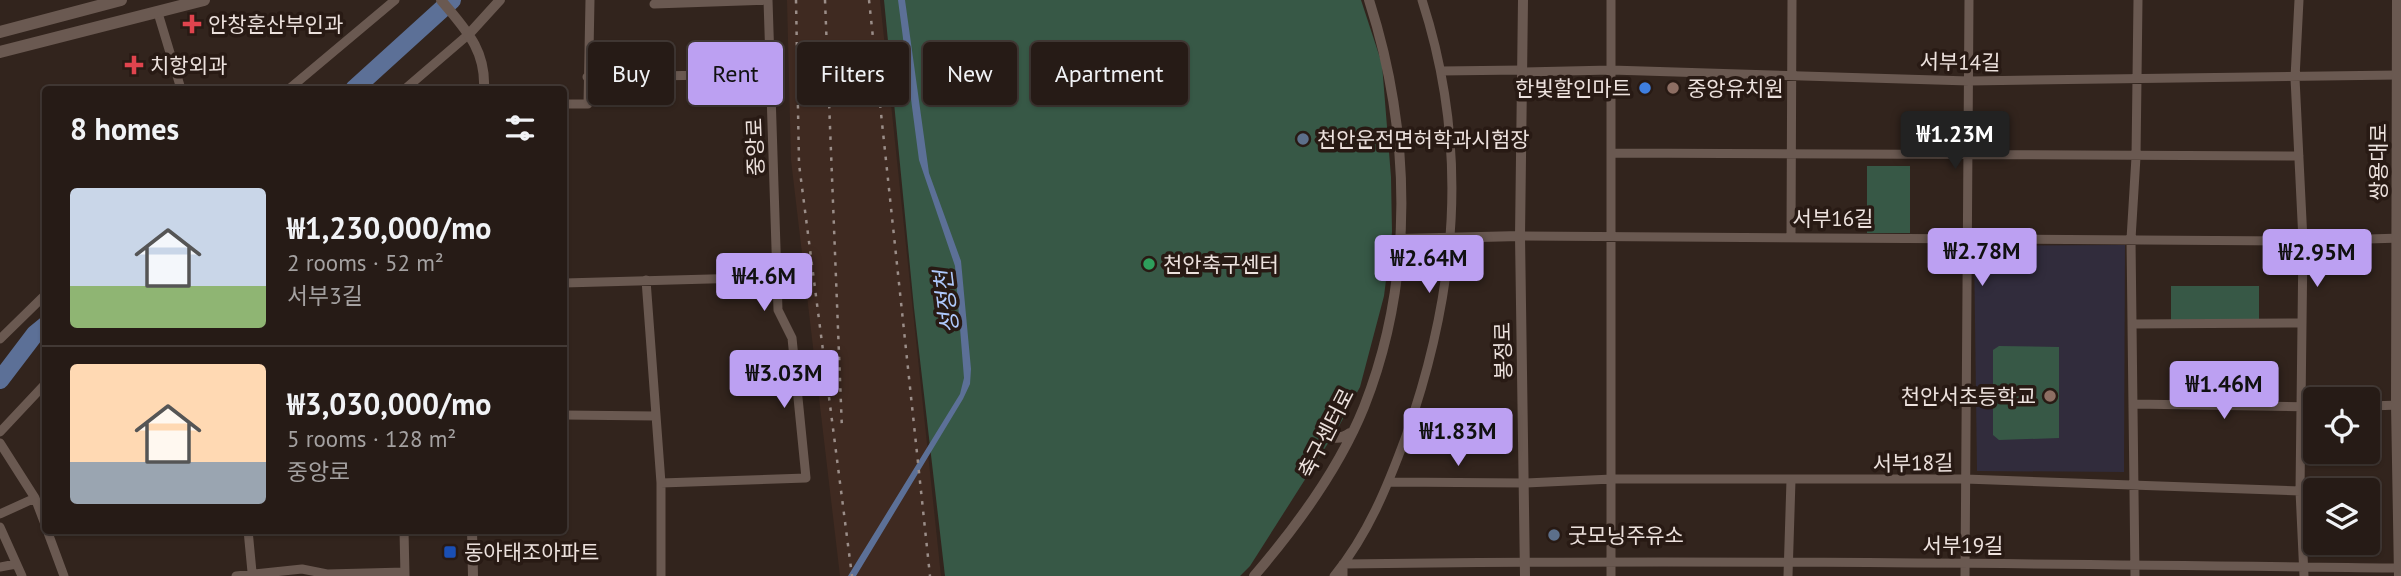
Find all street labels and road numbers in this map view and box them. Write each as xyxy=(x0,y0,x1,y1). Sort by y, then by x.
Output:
street label: 서부14길 xyxy=(1919,48,2001,76)
street label: 중앙로 xyxy=(740,118,770,176)
street label: 쌍용대로 xyxy=(2365,123,2392,201)
street label: 서부16길 xyxy=(1793,205,1873,232)
street label: 봉정로 xyxy=(1489,322,1517,380)
street label: 축구센터로 xyxy=(1292,384,1360,482)
street label: 서부18길 xyxy=(1872,449,1954,477)
street label: 서부19길 xyxy=(1923,532,2003,559)

